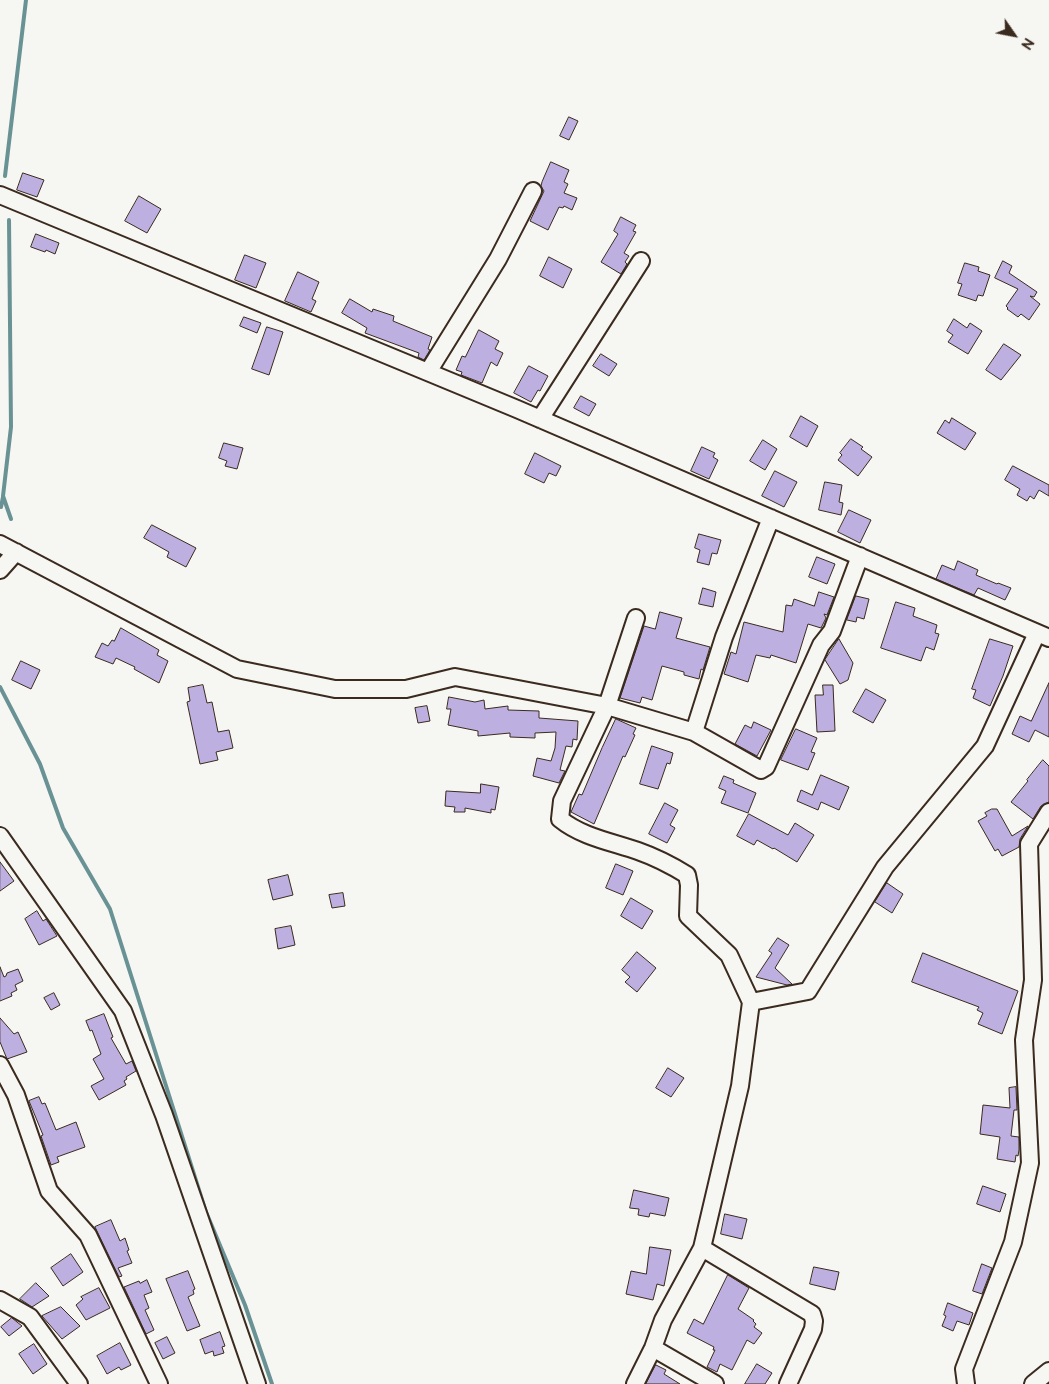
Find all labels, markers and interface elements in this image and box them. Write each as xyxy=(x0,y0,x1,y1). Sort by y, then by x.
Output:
north arrow xyxy=(989,10,1039,60)
text: N xyxy=(1017,34,1037,52)

